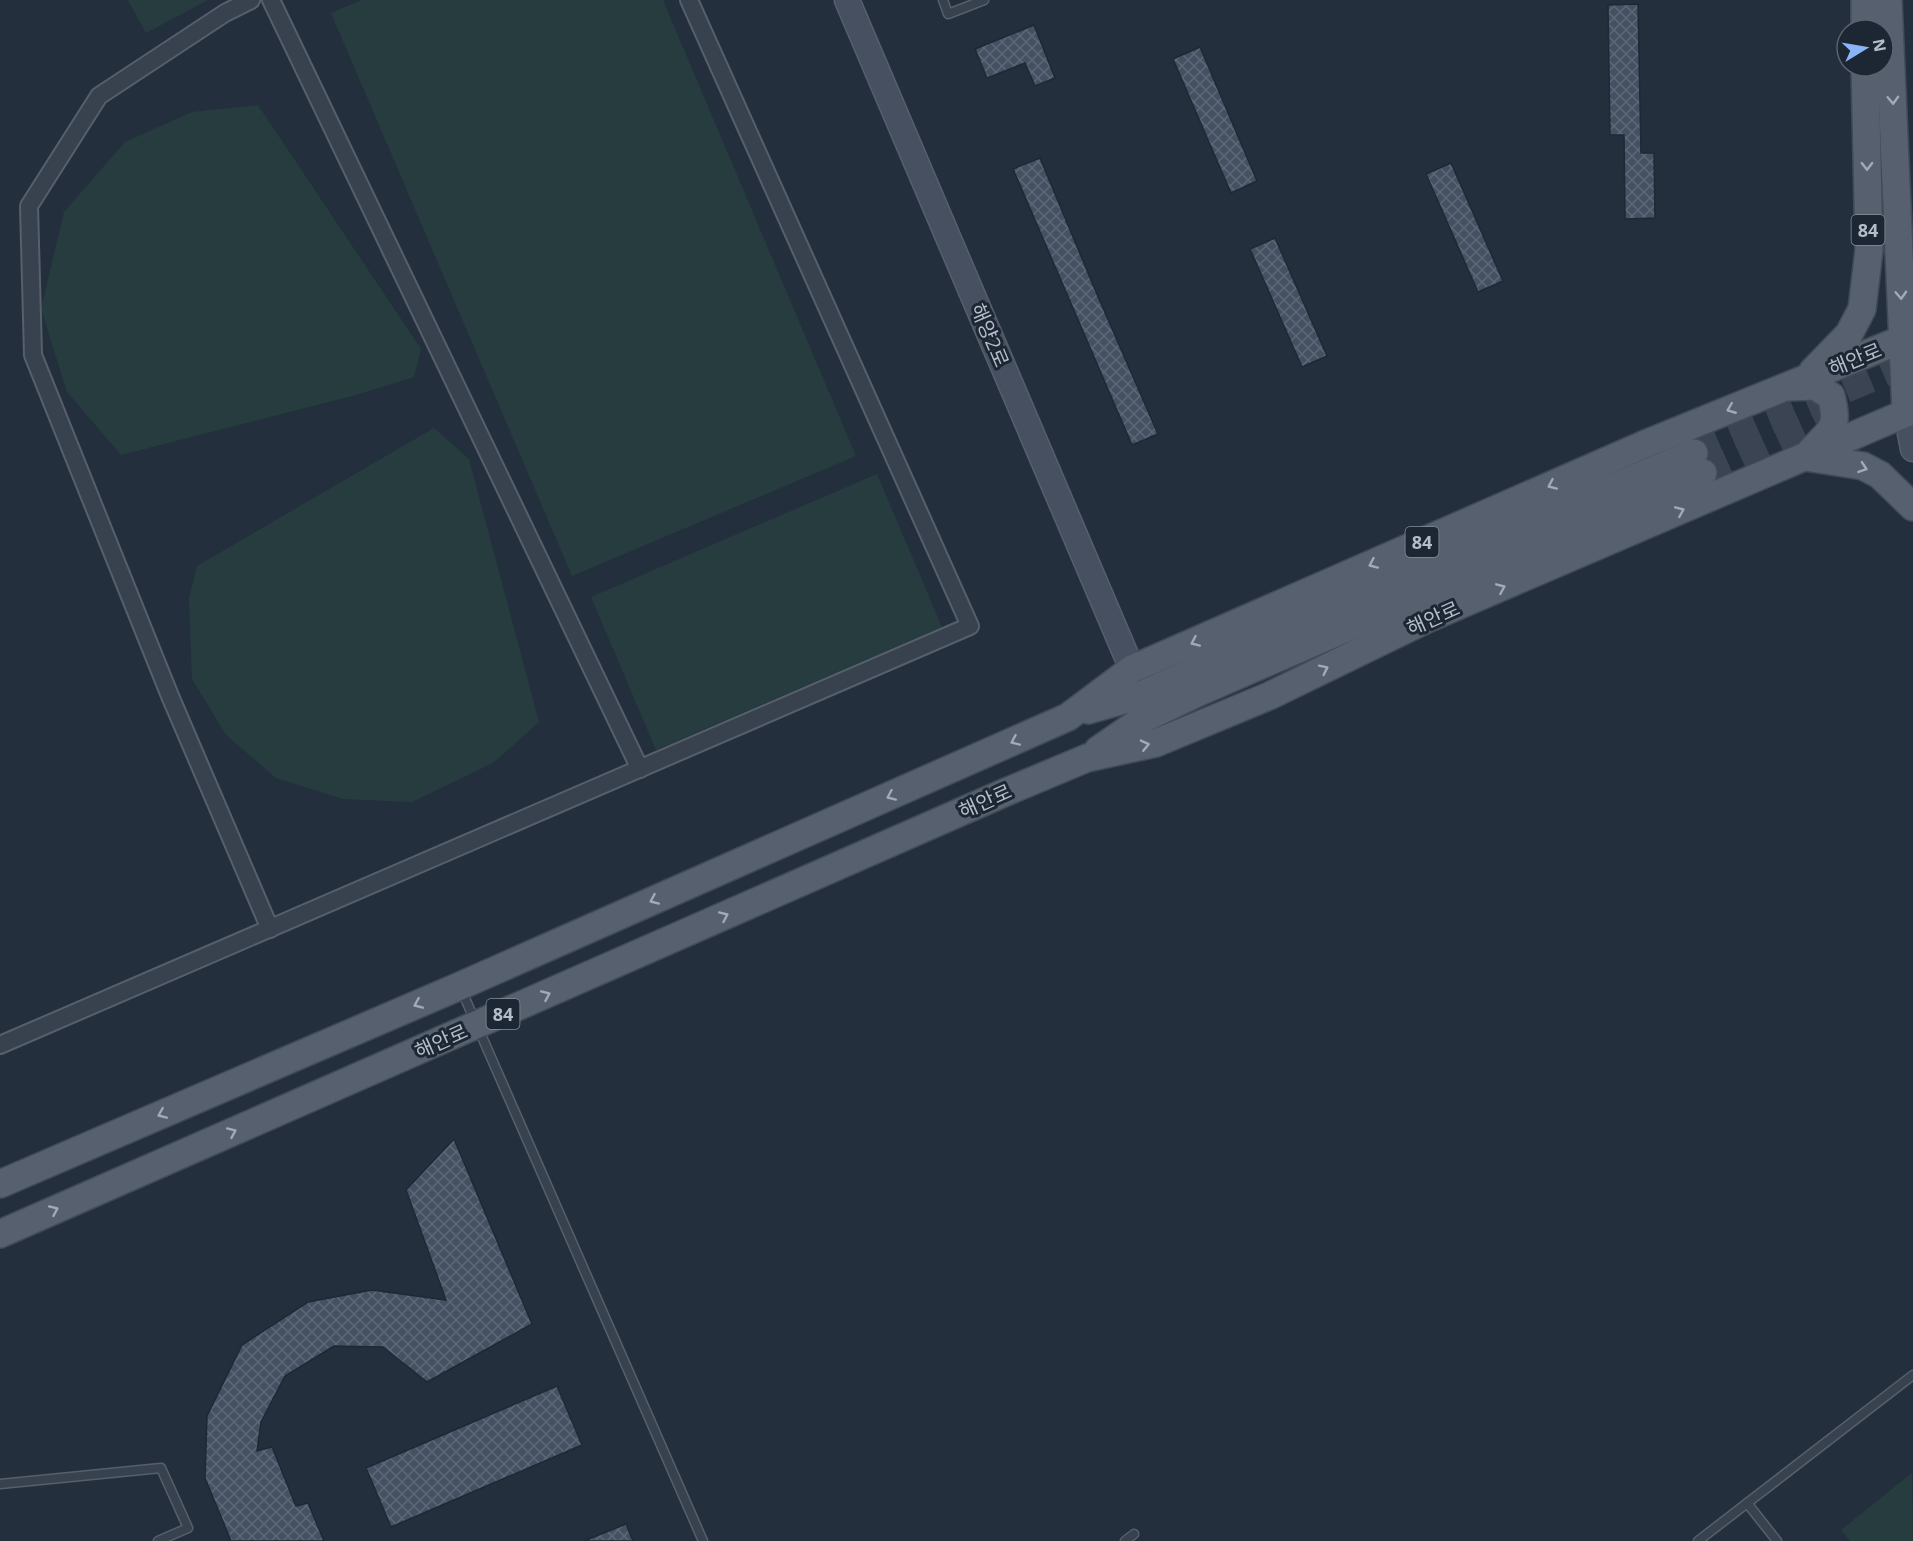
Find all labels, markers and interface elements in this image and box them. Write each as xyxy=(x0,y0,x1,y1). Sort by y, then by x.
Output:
north arrow xyxy=(1835,18,1895,78)
text: N xyxy=(1868,37,1892,54)
one-way arrow xyxy=(1886,96,1899,105)
one-way arrow xyxy=(1860,162,1873,171)
road number: 84 xyxy=(1852,215,1884,245)
one-way arrow xyxy=(1895,291,1908,300)
street label: 해양2로 xyxy=(965,299,1015,371)
street label: 해안로 xyxy=(1824,336,1886,382)
one-way arrow xyxy=(1727,402,1738,414)
one-way arrow xyxy=(1857,460,1868,473)
one-way arrow xyxy=(1547,478,1558,490)
one-way arrow xyxy=(1674,506,1685,518)
road number: 84 xyxy=(1406,527,1438,557)
one-way arrow xyxy=(1369,556,1380,568)
one-way arrow xyxy=(1495,583,1506,595)
street label: 해안로 xyxy=(1402,594,1464,642)
one-way arrow xyxy=(1190,635,1201,647)
one-way arrow xyxy=(1317,665,1328,677)
one-way arrow xyxy=(1010,733,1021,745)
one-way arrow xyxy=(1139,740,1149,753)
street label: 해안로 xyxy=(954,777,1016,825)
one-way arrow xyxy=(886,789,897,801)
one-way arrow xyxy=(650,893,661,905)
one-way arrow xyxy=(718,911,729,923)
one-way arrow xyxy=(539,990,550,1002)
one-way arrow xyxy=(413,997,424,1009)
road number: 84 xyxy=(486,999,520,1029)
street label: 해안로 xyxy=(410,1017,472,1065)
one-way arrow xyxy=(157,1107,168,1119)
one-way arrow xyxy=(226,1127,237,1139)
one-way arrow xyxy=(47,1205,58,1217)

